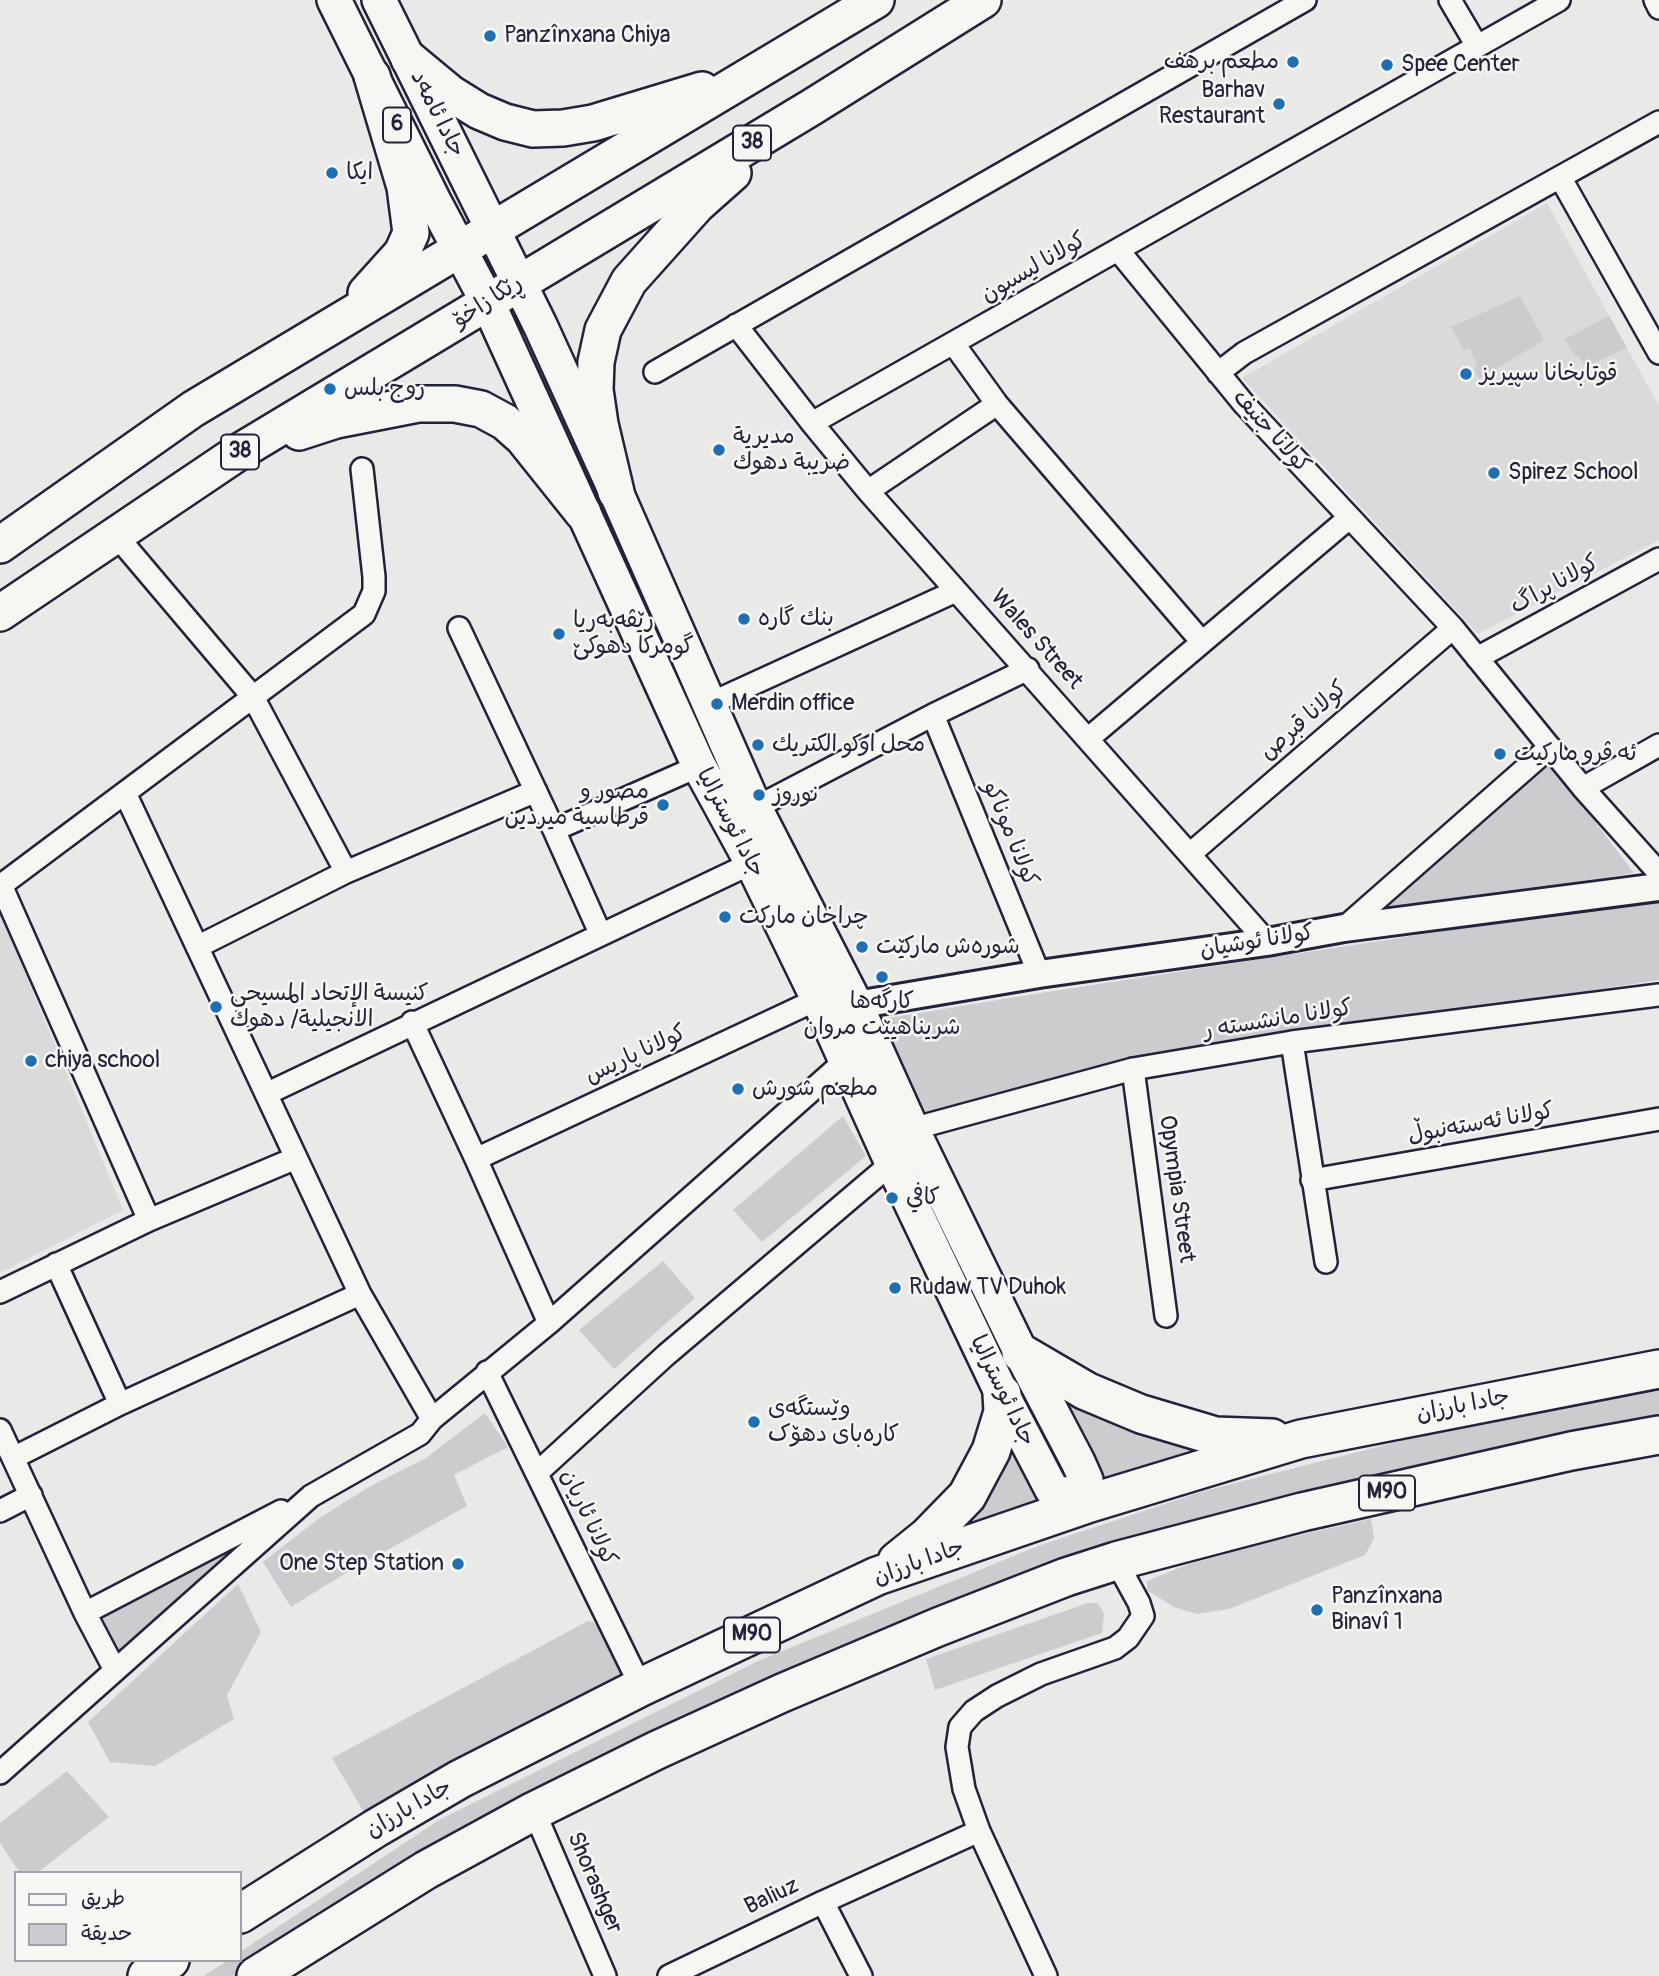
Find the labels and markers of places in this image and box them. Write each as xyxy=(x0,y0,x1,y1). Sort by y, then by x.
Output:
place label: Panzînxana Chiya xyxy=(504,22,671,50)
marker: Panzînxana Chiya xyxy=(482,28,498,44)
place label: مطعم برهف xyxy=(1164,48,1279,76)
place label: Spee Center xyxy=(1401,51,1520,79)
marker: مطعم برهف xyxy=(1285,54,1301,70)
marker: Spee Center xyxy=(1379,57,1395,73)
place label: Barhav Restaurant xyxy=(1159,77,1265,131)
marker: Barhav Restaurant xyxy=(1271,96,1287,112)
place label: ايكا xyxy=(346,159,373,187)
marker: ايكا xyxy=(324,165,340,181)
place label: قوتابخانا سپيريز xyxy=(1480,360,1618,388)
marker: قوتابخانا سپيريز xyxy=(1458,366,1474,382)
place label: روج بلس xyxy=(344,375,425,403)
marker: روج بلس xyxy=(322,381,338,397)
place label: مديرية ضريبة دهوك xyxy=(733,423,850,477)
marker: مديرية ضريبة دهوك xyxy=(711,442,727,458)
place label: Spirez School xyxy=(1508,459,1638,487)
marker: Spirez School xyxy=(1486,465,1502,481)
place label: بنك گاره xyxy=(758,605,834,633)
place label: رێڤه‌به‌ریا گومركا دهوكێ xyxy=(573,607,694,661)
marker: بنك گاره xyxy=(736,611,752,627)
marker: رێڤه‌به‌ریا گومركا دهوكێ xyxy=(551,626,567,642)
place label: Merdin office xyxy=(731,690,854,718)
marker: Merdin office xyxy=(709,696,725,712)
place label: محل اوكو الكتريك xyxy=(772,731,925,759)
marker: محل اوكو الكتريك xyxy=(750,737,766,753)
place label: ئه ڤرو ماركيت xyxy=(1514,740,1637,768)
marker: ئه ڤرو ماركيت xyxy=(1492,746,1508,762)
place label: مصور و قرطاسية ميردين xyxy=(504,778,649,832)
place label: نوروز xyxy=(773,781,819,809)
marker: نوروز xyxy=(751,787,767,803)
marker: مصور و قرطاسية ميردين xyxy=(655,797,671,813)
place label: چراخان ماركت xyxy=(739,903,869,931)
marker: چراخان ماركت xyxy=(717,909,733,925)
place label: شوره‌ش ماركێت xyxy=(876,933,1020,961)
marker: شوره‌ش ماركێت xyxy=(854,939,870,955)
marker: كارگه‌ها شريناهيێت مروان xyxy=(874,969,890,985)
place label: كنيسة الإتحاد المسيحي الانجيلية/ دهوك xyxy=(230,980,429,1034)
place label: كارگه‌ها شريناهيێت مروان xyxy=(803,988,961,1042)
marker: كنيسة الإتحاد المسيحي الانجيلية/ دهوك xyxy=(208,999,224,1015)
place label: chiya school xyxy=(45,1047,160,1075)
marker: chiya school xyxy=(23,1053,39,1069)
place label: مطعم شورش xyxy=(752,1075,878,1103)
marker: مطعم شورش xyxy=(730,1081,746,1097)
place label: كافي xyxy=(906,1184,940,1212)
marker: كافي xyxy=(884,1190,900,1206)
place label: Rudaw TV Duhok xyxy=(909,1274,1066,1302)
marker: Rudaw TV Duhok xyxy=(887,1280,903,1296)
place label: وێستگەی کارەبای دهۆک xyxy=(768,1395,899,1449)
marker: وێستگەی کارەبای دهۆک xyxy=(746,1414,762,1430)
place label: One Step Station xyxy=(279,1550,444,1578)
marker: One Step Station xyxy=(450,1556,466,1572)
place label: Panzînxana Binavî 1 xyxy=(1331,1583,1443,1637)
marker: Panzînxana Binavî 1 xyxy=(1309,1602,1325,1618)

